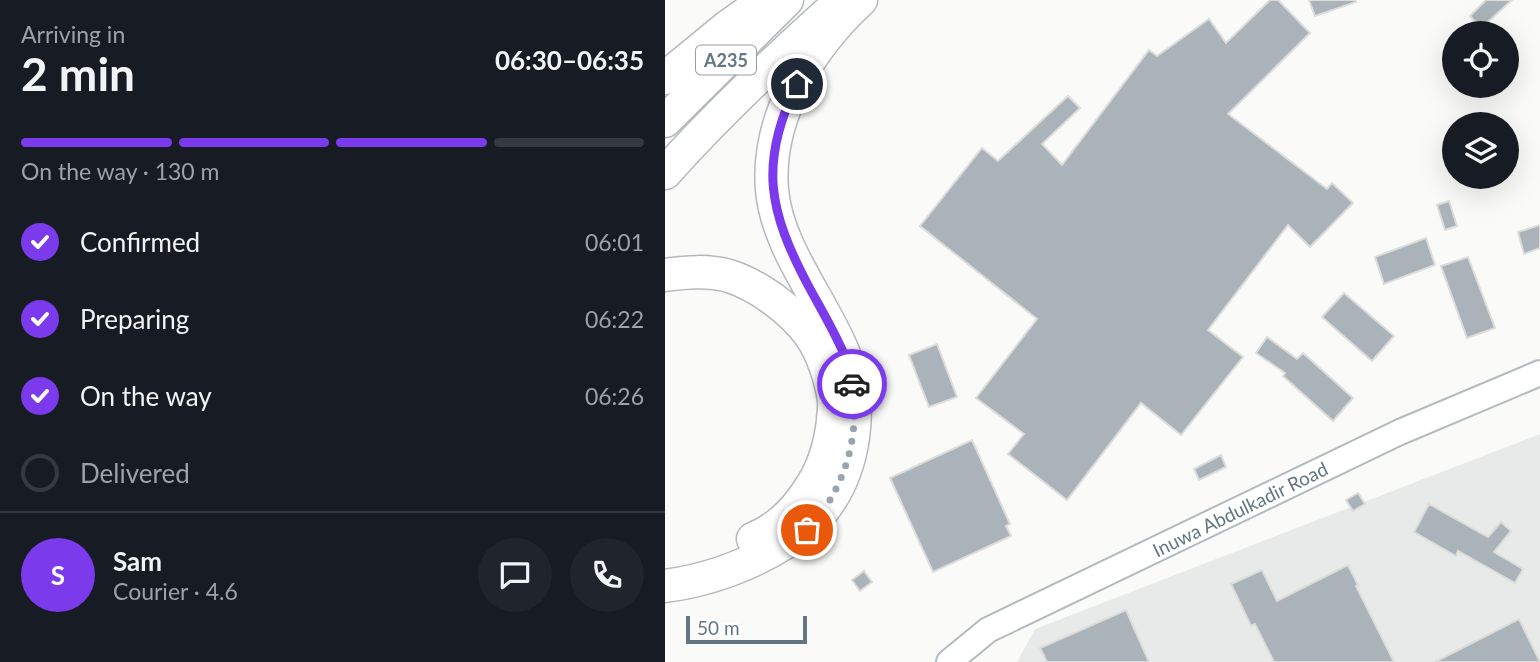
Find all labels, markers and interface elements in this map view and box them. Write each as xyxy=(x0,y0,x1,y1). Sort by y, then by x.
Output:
text: Arriving in xyxy=(21,20,125,48)
map controls xyxy=(1442,21,1519,189)
button: locate xyxy=(1442,21,1519,98)
text: 06:30–06:35 xyxy=(495,44,644,76)
text: 2 min xyxy=(21,46,135,101)
road number: A235 xyxy=(696,46,756,74)
pin xyxy=(767,54,827,114)
icon: home xyxy=(778,65,816,103)
button: layers xyxy=(1442,112,1519,189)
text: On the way · 130 m xyxy=(21,157,220,185)
icon: check xyxy=(21,223,59,261)
text: Confirmed xyxy=(80,226,200,258)
text: 06:01 xyxy=(585,228,644,256)
icon: check xyxy=(21,300,59,338)
text: Preparing xyxy=(80,303,189,335)
text: 06:22 xyxy=(585,305,644,333)
courier xyxy=(817,349,887,419)
icon: car xyxy=(833,365,871,403)
icon: check xyxy=(21,377,59,415)
text: On the way xyxy=(80,380,212,412)
text: 06:26 xyxy=(585,382,644,410)
text: Delivered xyxy=(80,457,190,489)
street label: Inuwa Abdulkadir Road xyxy=(1149,457,1331,561)
pin xyxy=(777,500,837,560)
icon: bag xyxy=(788,511,826,549)
button: chat xyxy=(478,538,552,612)
button: phone xyxy=(570,538,644,612)
text: Sam xyxy=(113,545,162,577)
text: S xyxy=(51,559,65,591)
text: Courier · 4.6 xyxy=(113,577,238,605)
scale bar xyxy=(686,613,807,645)
text: 50 m xyxy=(697,616,740,639)

